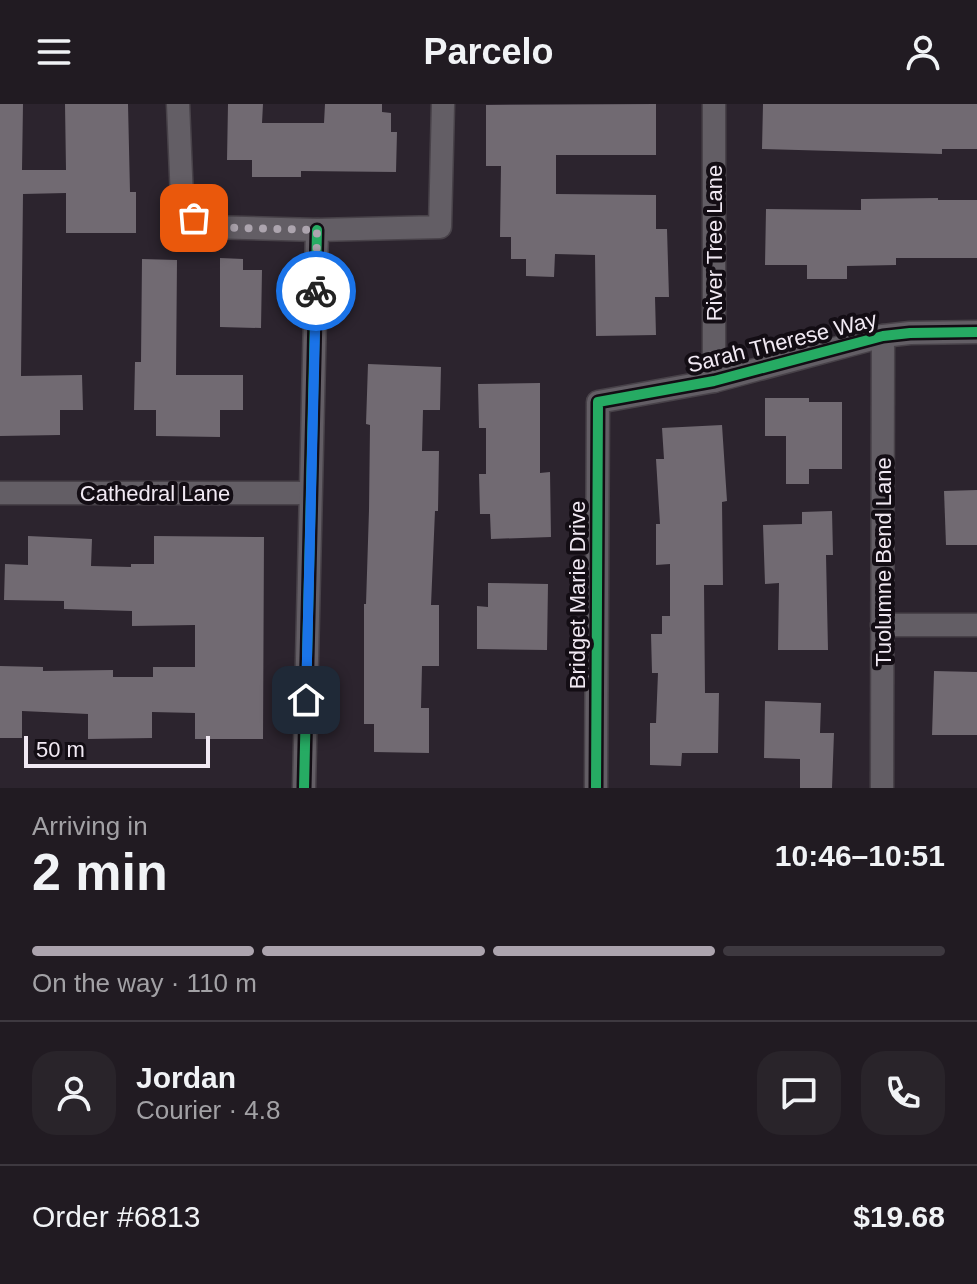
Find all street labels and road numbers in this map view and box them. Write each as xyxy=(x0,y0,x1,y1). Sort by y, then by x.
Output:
street label: River Tree Lane xyxy=(702,165,727,321)
street label: Sarah Therese Way xyxy=(685,306,879,378)
street label: Tuolumne Bend Lane xyxy=(871,457,896,667)
street label: Cathedral Lane xyxy=(80,481,230,506)
street label: Bridget Marie Drive xyxy=(565,501,590,689)

